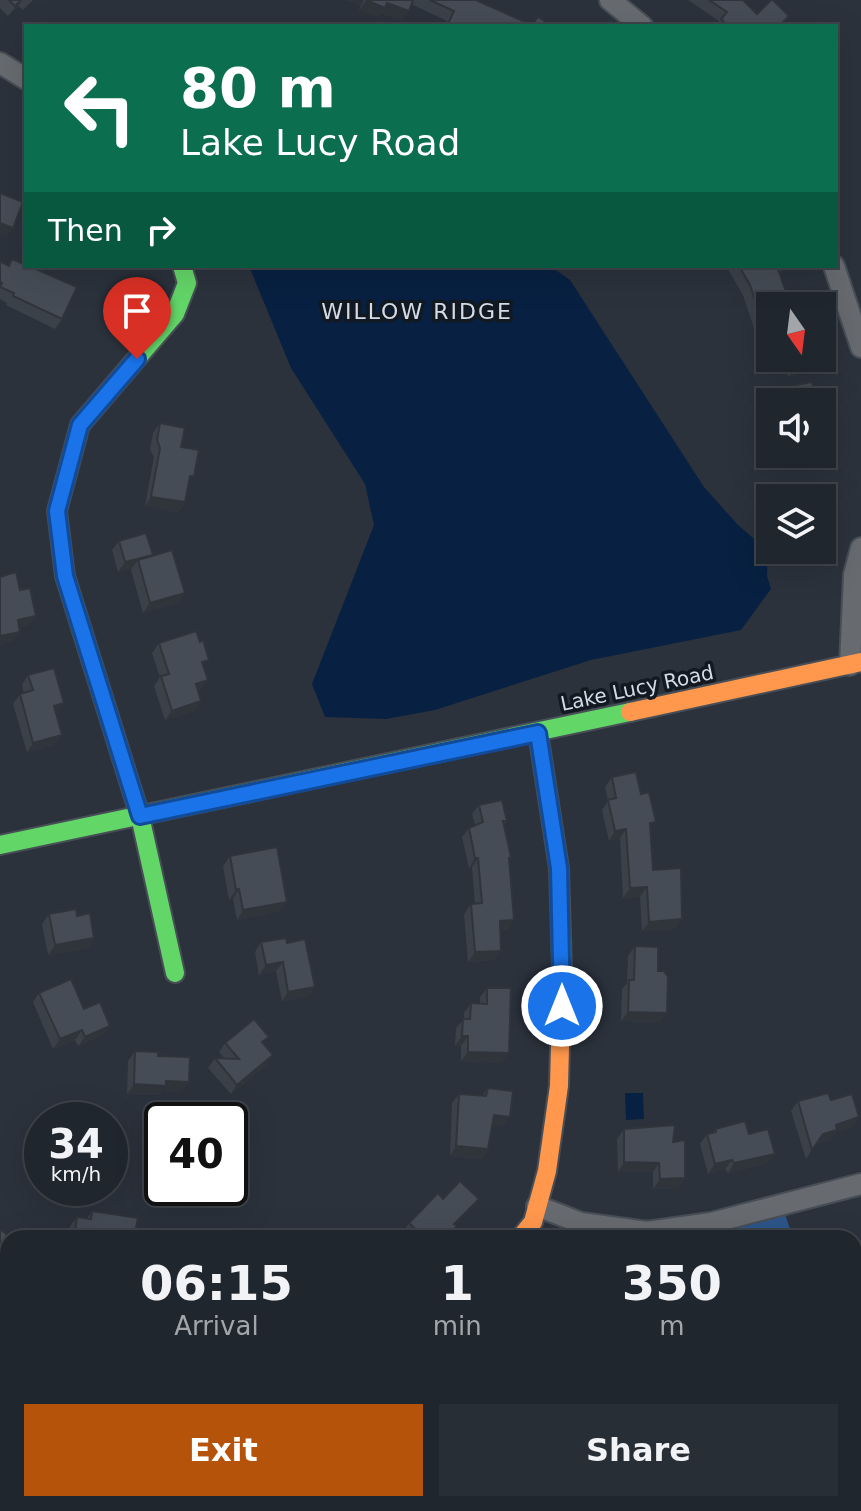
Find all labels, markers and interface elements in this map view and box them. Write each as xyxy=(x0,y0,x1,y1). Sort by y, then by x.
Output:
text: 80 m xyxy=(180,55,336,120)
icon: left xyxy=(48,56,152,160)
text: Lake Lucy Road xyxy=(180,122,460,163)
icon: right xyxy=(139,208,183,252)
text: Then xyxy=(48,213,123,248)
pin xyxy=(103,277,171,359)
icon: arrive xyxy=(115,289,159,333)
north arrow xyxy=(756,292,836,372)
map controls xyxy=(756,292,836,564)
district label: WILLOW RIDGE xyxy=(321,299,513,324)
button: sound xyxy=(756,388,836,468)
button: layers xyxy=(756,484,836,564)
street label: Lake Lucy Road xyxy=(558,660,716,716)
position arrow xyxy=(520,964,604,1048)
speed limit sign: 40 xyxy=(144,1102,248,1206)
text: 34 xyxy=(48,1121,104,1167)
text: km/h xyxy=(51,1162,101,1186)
text: 06:15 xyxy=(140,1255,293,1311)
text: 1 xyxy=(441,1255,474,1311)
text: 350 xyxy=(622,1255,722,1311)
text: Arrival xyxy=(174,1311,259,1341)
text: min xyxy=(433,1311,482,1341)
text: m xyxy=(659,1311,685,1341)
button: Exit xyxy=(24,1404,423,1496)
button: Share xyxy=(439,1404,838,1496)

